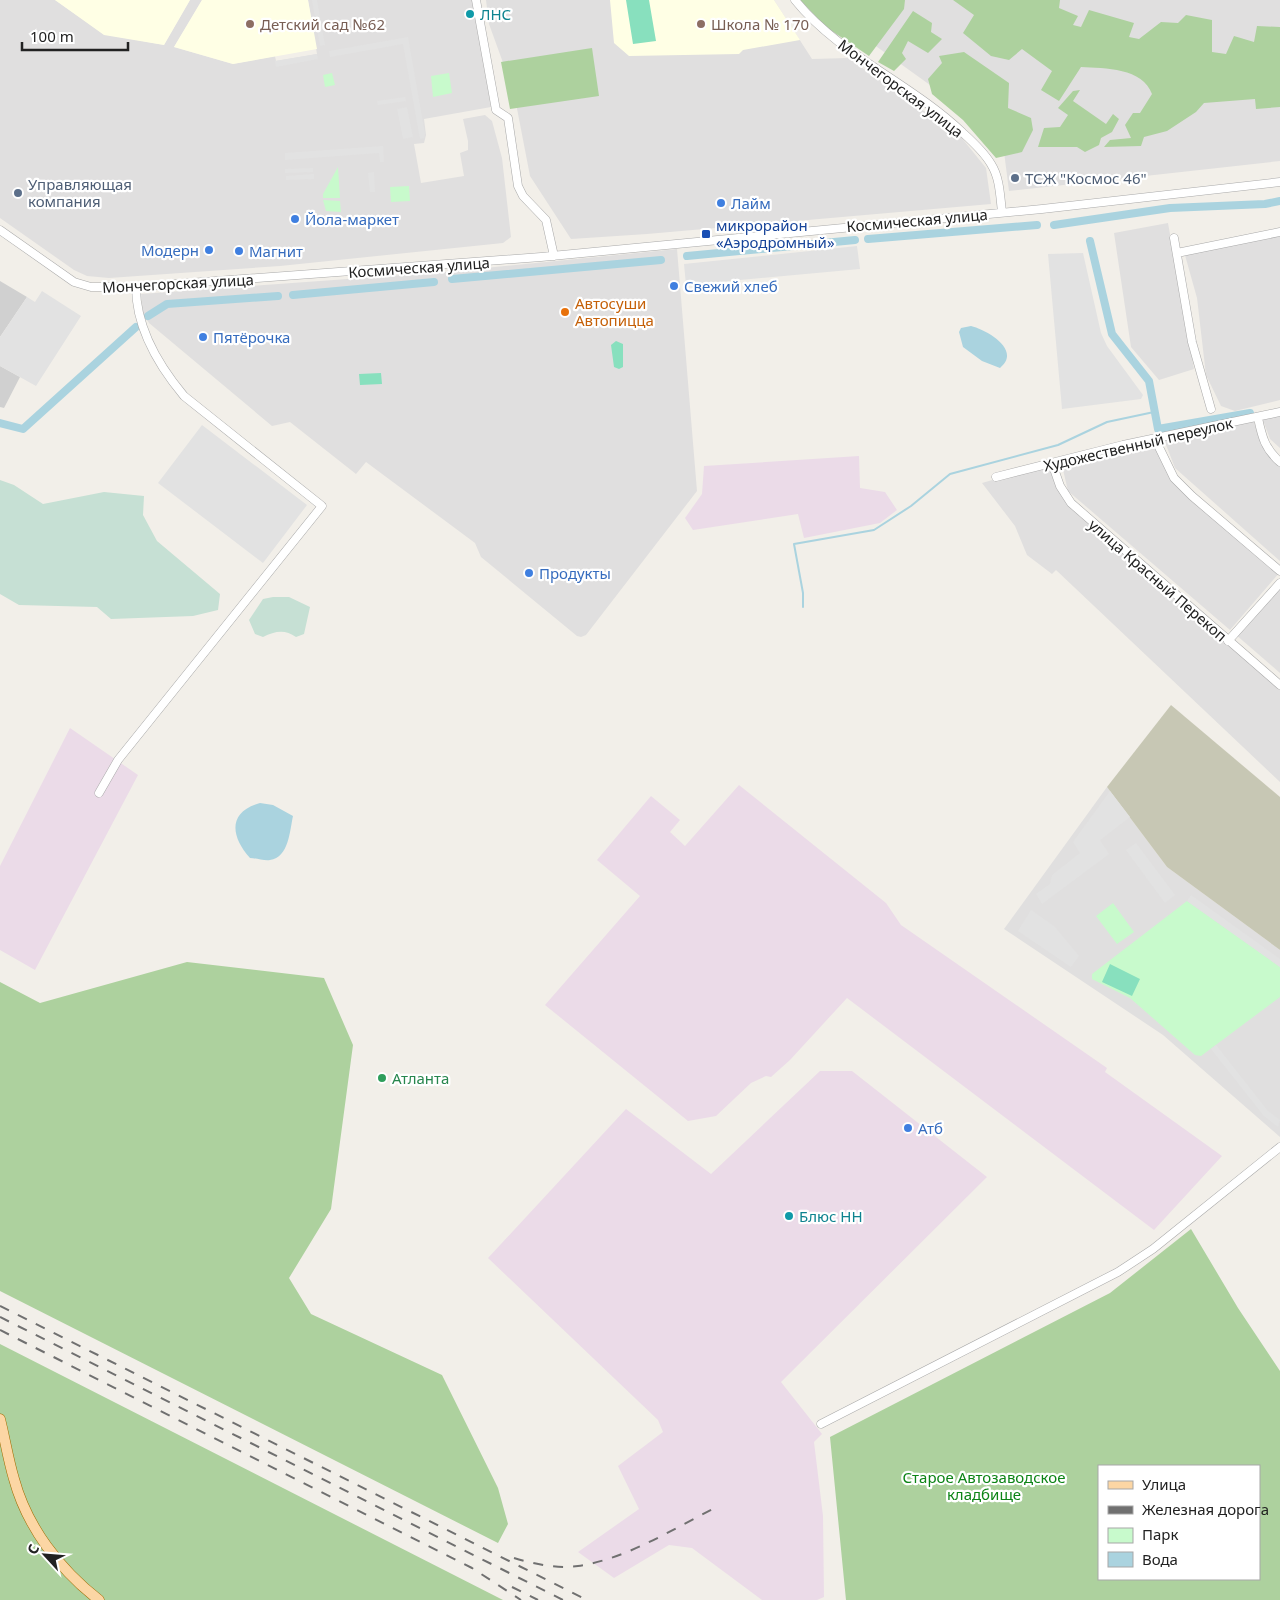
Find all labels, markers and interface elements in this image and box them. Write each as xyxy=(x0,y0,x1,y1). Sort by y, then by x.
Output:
place label: ЛНС xyxy=(480,4,511,24)
marker: ЛНС xyxy=(464,8,476,20)
place label: Детский сад №62 xyxy=(260,14,385,34)
place label: Школа № 170 xyxy=(711,14,809,34)
marker: Детский сад №62 xyxy=(244,18,256,30)
marker: Школа № 170 xyxy=(695,18,707,30)
scale bar xyxy=(22,20,129,52)
text: 100 m xyxy=(30,26,74,46)
street label: Мончегорская улица xyxy=(834,34,968,142)
place label: ТСЖ "Космос 46" xyxy=(1025,168,1147,188)
marker: ТСЖ "Космос 46" xyxy=(1009,172,1021,184)
place label: Управляющая компания xyxy=(28,174,132,211)
marker: Управляющая компания xyxy=(12,187,24,199)
place label: Лайм xyxy=(731,193,771,213)
marker: Лайм xyxy=(715,197,727,209)
street label: Космическая улица xyxy=(845,204,989,236)
place label: Йола-маркет xyxy=(305,209,399,229)
marker: Йола-маркет xyxy=(289,213,301,225)
place label: микрорайон «Аэродромный» xyxy=(716,215,835,252)
marker: микрорайон «Аэродромный» xyxy=(700,228,712,240)
place label: Модерн xyxy=(141,240,199,260)
place label: Магнит xyxy=(249,241,303,261)
marker: Модерн xyxy=(203,244,215,256)
marker: Магнит xyxy=(233,245,245,257)
street label: Космическая улица xyxy=(348,252,490,282)
street label: Мончегорская улица xyxy=(102,269,254,297)
place label: Свежий хлеб xyxy=(684,276,778,296)
marker: Свежий хлеб xyxy=(668,280,680,292)
place label: Автосуши Автопицца xyxy=(575,293,654,330)
marker: Автосуши Автопицца xyxy=(559,306,571,318)
place label: Пятёрочка xyxy=(213,327,290,347)
marker: Пятёрочка xyxy=(197,331,209,343)
street label: Художественный переулок xyxy=(1041,412,1235,476)
street label: улица Красный Перекоп xyxy=(1085,514,1231,646)
place label: Продукты xyxy=(539,563,611,583)
marker: Продукты xyxy=(523,567,535,579)
place label: Атланта xyxy=(392,1068,449,1088)
marker: Атланта xyxy=(376,1072,388,1084)
place label: Атб xyxy=(918,1118,943,1138)
marker: Атб xyxy=(902,1122,914,1134)
place label: Блюс НН xyxy=(799,1206,863,1226)
marker: Блюс НН xyxy=(783,1210,795,1222)
legend xyxy=(1098,1465,1260,1580)
park label: Старое Автозаводское кладбище xyxy=(903,1467,1065,1504)
text: Улица xyxy=(1142,1474,1186,1494)
text: Железная дорога xyxy=(1142,1499,1269,1519)
text: Парк xyxy=(1142,1524,1178,1544)
north arrow xyxy=(20,1530,70,1580)
text: С xyxy=(22,1541,43,1557)
text: Вода xyxy=(1142,1549,1178,1569)

